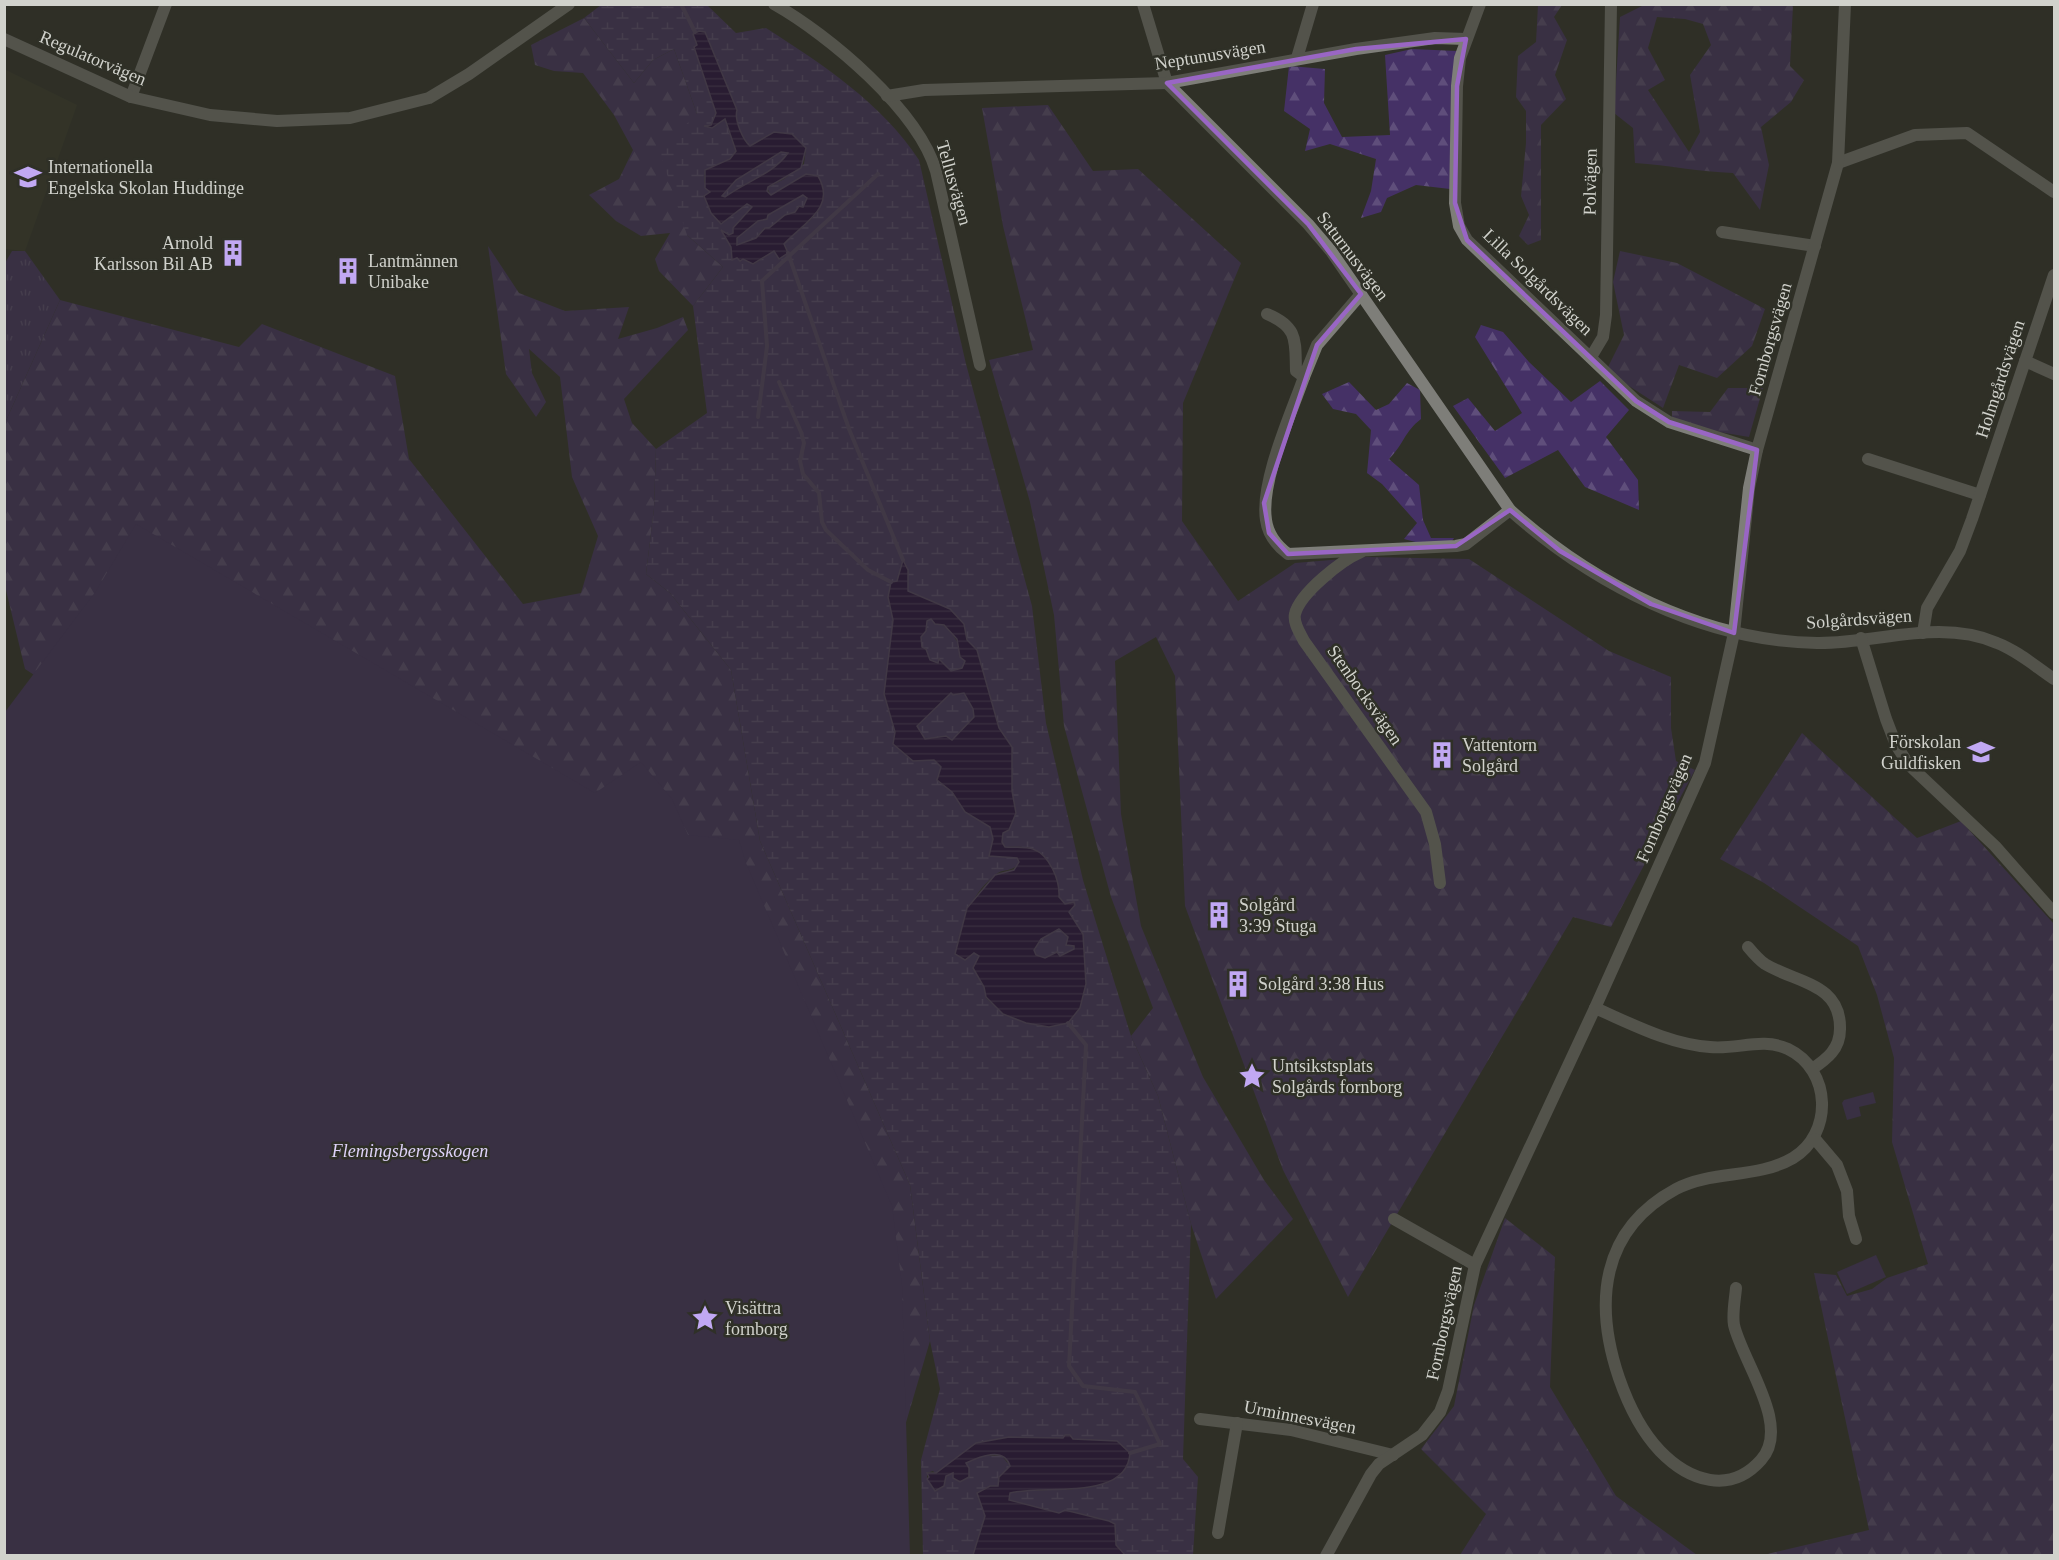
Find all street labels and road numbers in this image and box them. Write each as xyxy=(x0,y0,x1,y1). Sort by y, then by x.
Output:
street label: Regulatorvägen xyxy=(37,27,149,89)
street label: Neptunusvägen xyxy=(1153,36,1267,74)
street label: Tellusvägen xyxy=(932,139,976,227)
street label: Polvägen xyxy=(1579,148,1601,216)
street label: Saturnusvägen xyxy=(1313,208,1393,304)
street label: Lilla Solgårdsvägen xyxy=(1479,225,1597,339)
street label: Fornborgsvägen xyxy=(1744,280,1796,398)
street label: Holmgårdsvägen xyxy=(1971,317,2029,441)
street label: Solgårdsvägen xyxy=(1805,605,1913,633)
street label: Stenbocksvägen xyxy=(1323,641,1407,749)
street label: Fornborgsvägen xyxy=(1632,750,1696,866)
street label: Fornborgsvägen xyxy=(1422,1264,1466,1382)
street label: Urminnesvägen xyxy=(1242,1396,1358,1438)

